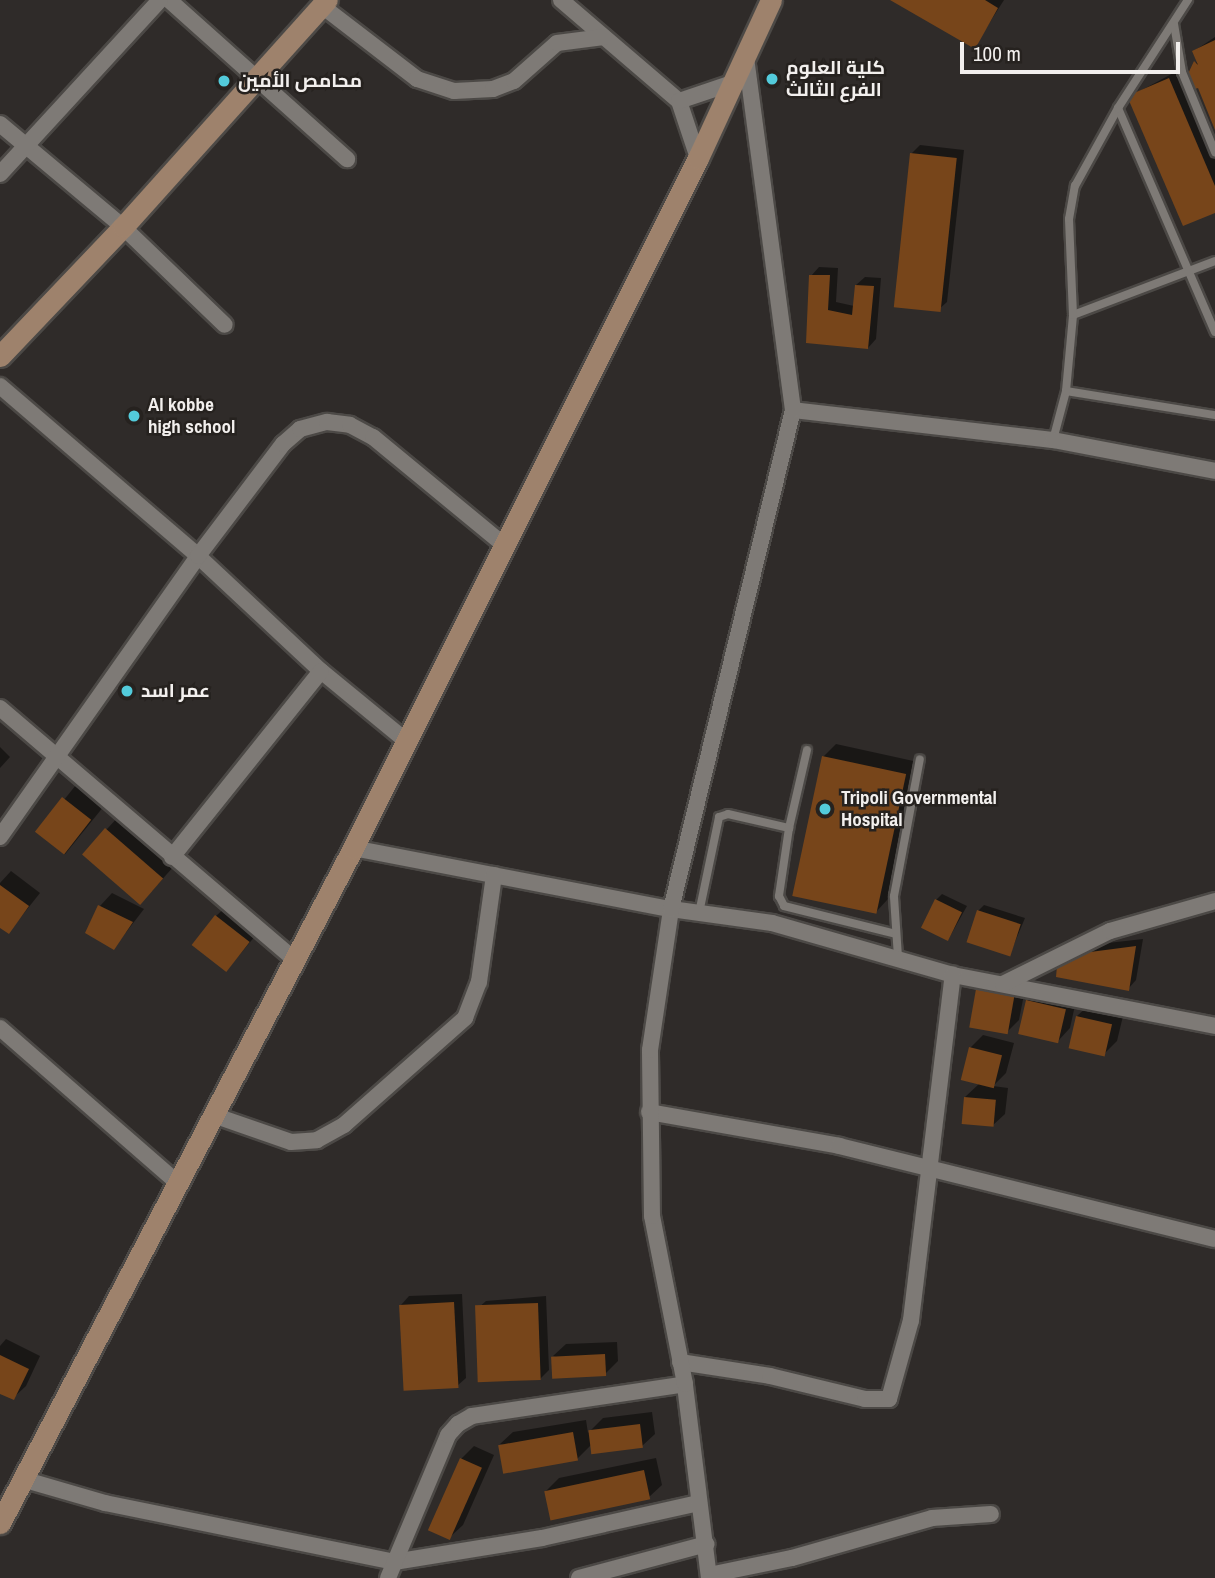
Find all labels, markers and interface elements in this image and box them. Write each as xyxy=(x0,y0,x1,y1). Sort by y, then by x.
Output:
scale bar xyxy=(963,28,1184,72)
text: 100 m xyxy=(973,39,1021,68)
place label: كلية العلوم الفرع الثالث xyxy=(786,57,885,101)
place label: محامص الأمين xyxy=(238,70,362,92)
marker: كلية العلوم الفرع الثالث xyxy=(764,71,780,87)
marker: محامص الأمين xyxy=(216,73,232,89)
place label: Al kobbe high school xyxy=(148,394,235,438)
marker: Al kobbe high school xyxy=(126,408,142,424)
place label: عمر اسد xyxy=(141,680,210,702)
marker: عمر اسد xyxy=(119,683,135,699)
place label: Tripoli Governmental Hospital xyxy=(841,787,997,831)
marker: Tripoli Governmental Hospital xyxy=(815,799,835,819)

